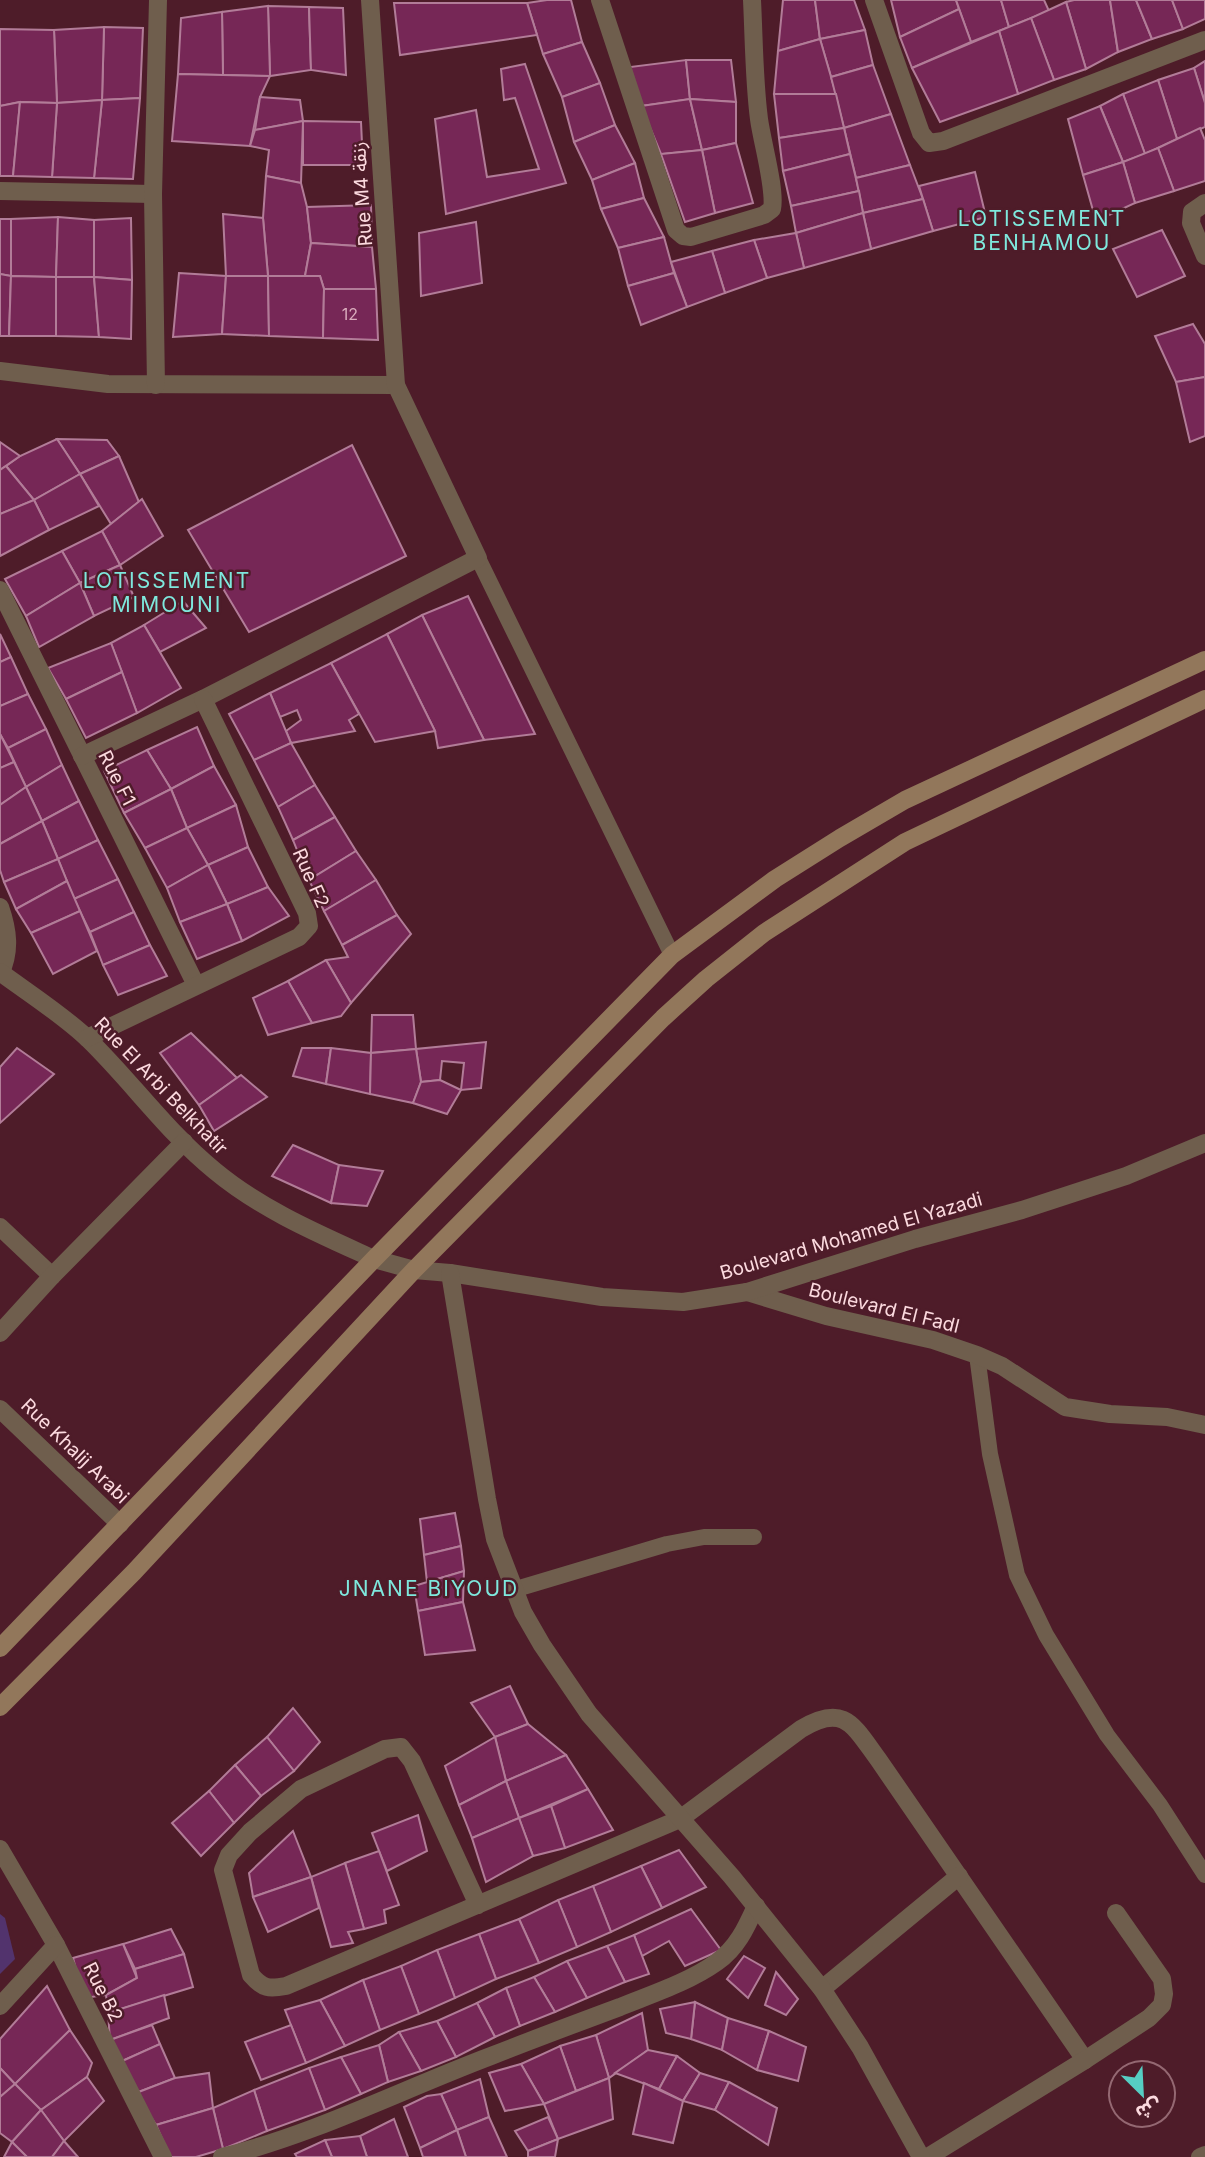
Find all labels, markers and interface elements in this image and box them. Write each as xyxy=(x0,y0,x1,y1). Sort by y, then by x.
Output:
street label: Rue M4 زنقة xyxy=(347,141,377,247)
district label: LOTISSEMENT BENHAMOU xyxy=(958,206,1126,255)
house number: 12 xyxy=(342,304,358,324)
district label: LOTISSEMENT MIMOUNI xyxy=(83,568,251,617)
street label: Rue F1 xyxy=(93,747,141,809)
street label: Rue F2 xyxy=(288,845,334,911)
street label: Rue El Arbi Belkhatir xyxy=(90,1013,232,1159)
street label: Boulevard Mohamed El Yazadi xyxy=(717,1188,985,1284)
street label: Boulevard El Fadl xyxy=(806,1278,962,1338)
street label: Rue Khalij Arabi xyxy=(16,1394,134,1508)
district label: JNANE BIYOUD xyxy=(339,1576,519,1601)
street label: Rue B2 xyxy=(78,1958,128,2026)
north arrow xyxy=(1107,2059,1177,2129)
text: ش xyxy=(1132,2093,1165,2125)

